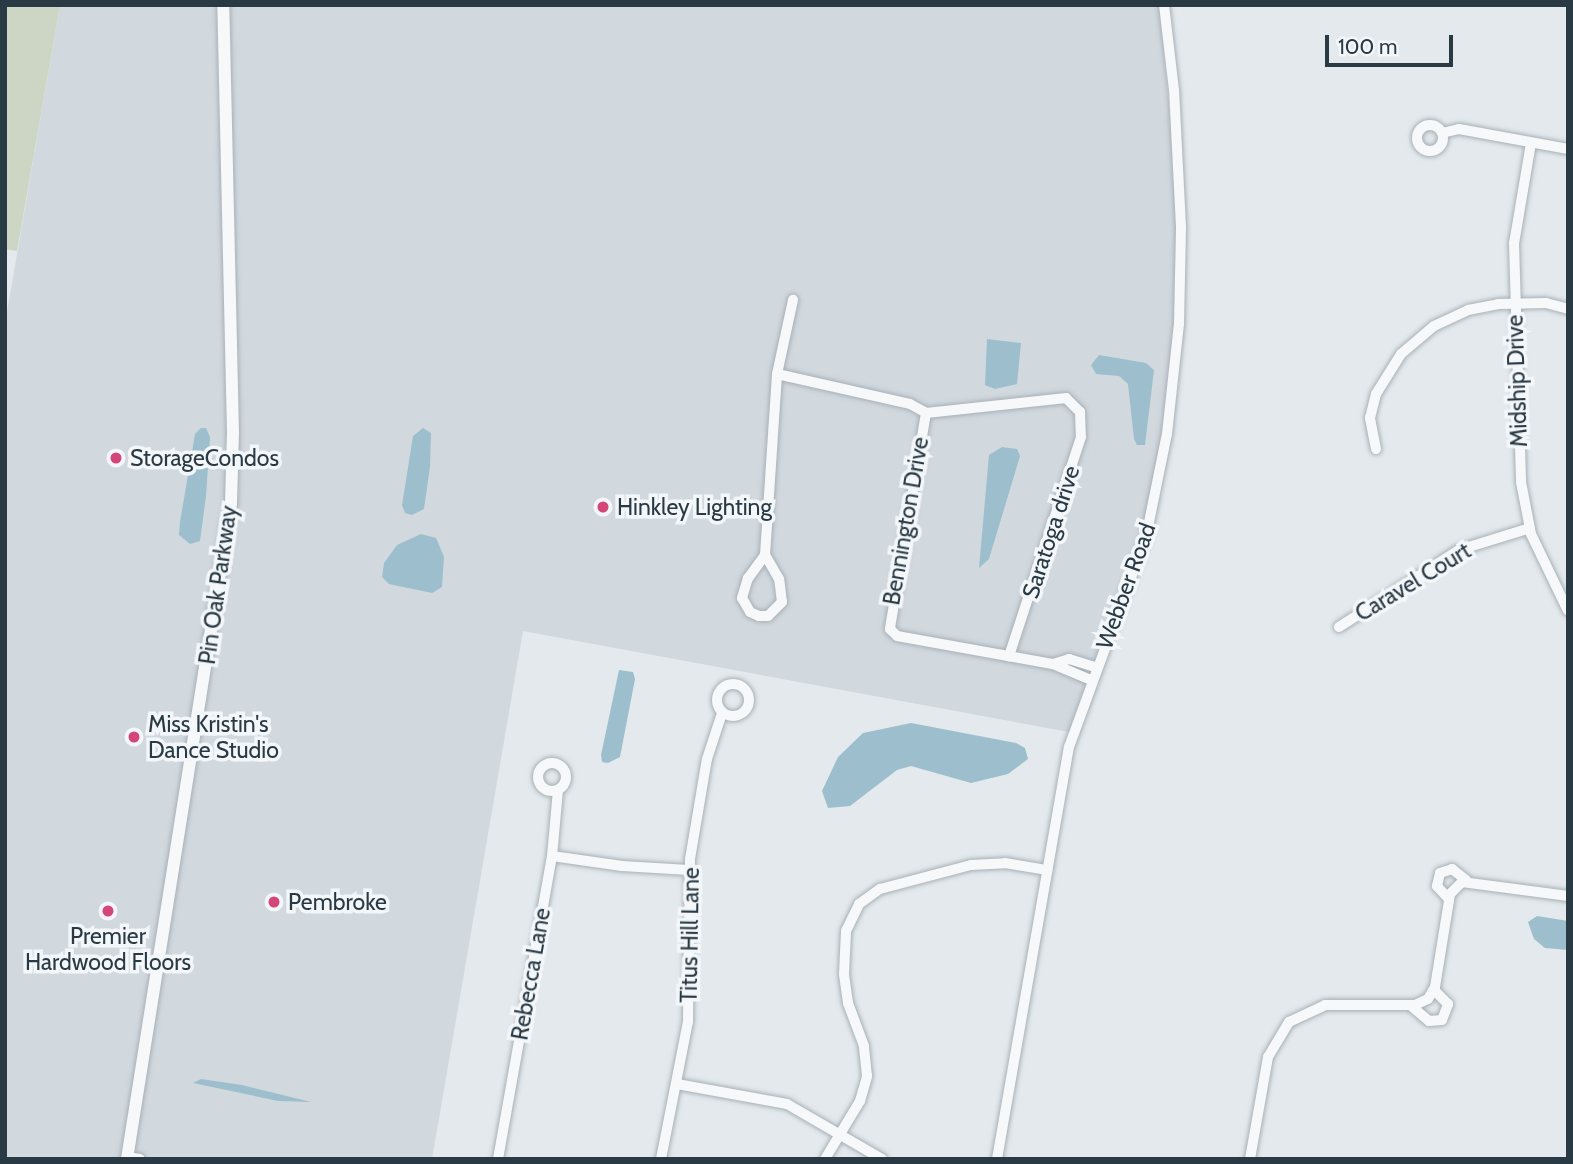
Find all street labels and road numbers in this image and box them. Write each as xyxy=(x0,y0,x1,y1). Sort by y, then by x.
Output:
street label: Midship Drive xyxy=(1501,314,1533,448)
street label: Bennington Drive xyxy=(878,435,934,607)
street label: Saratoga drive xyxy=(1017,462,1085,602)
street label: Pin Oak Parkway xyxy=(193,504,243,666)
street label: Webber Road xyxy=(1090,519,1162,653)
street label: Caravel Court xyxy=(1350,537,1476,627)
street label: Titus Hill Lane xyxy=(675,867,705,1003)
street label: Rebecca Lane xyxy=(506,906,556,1042)

